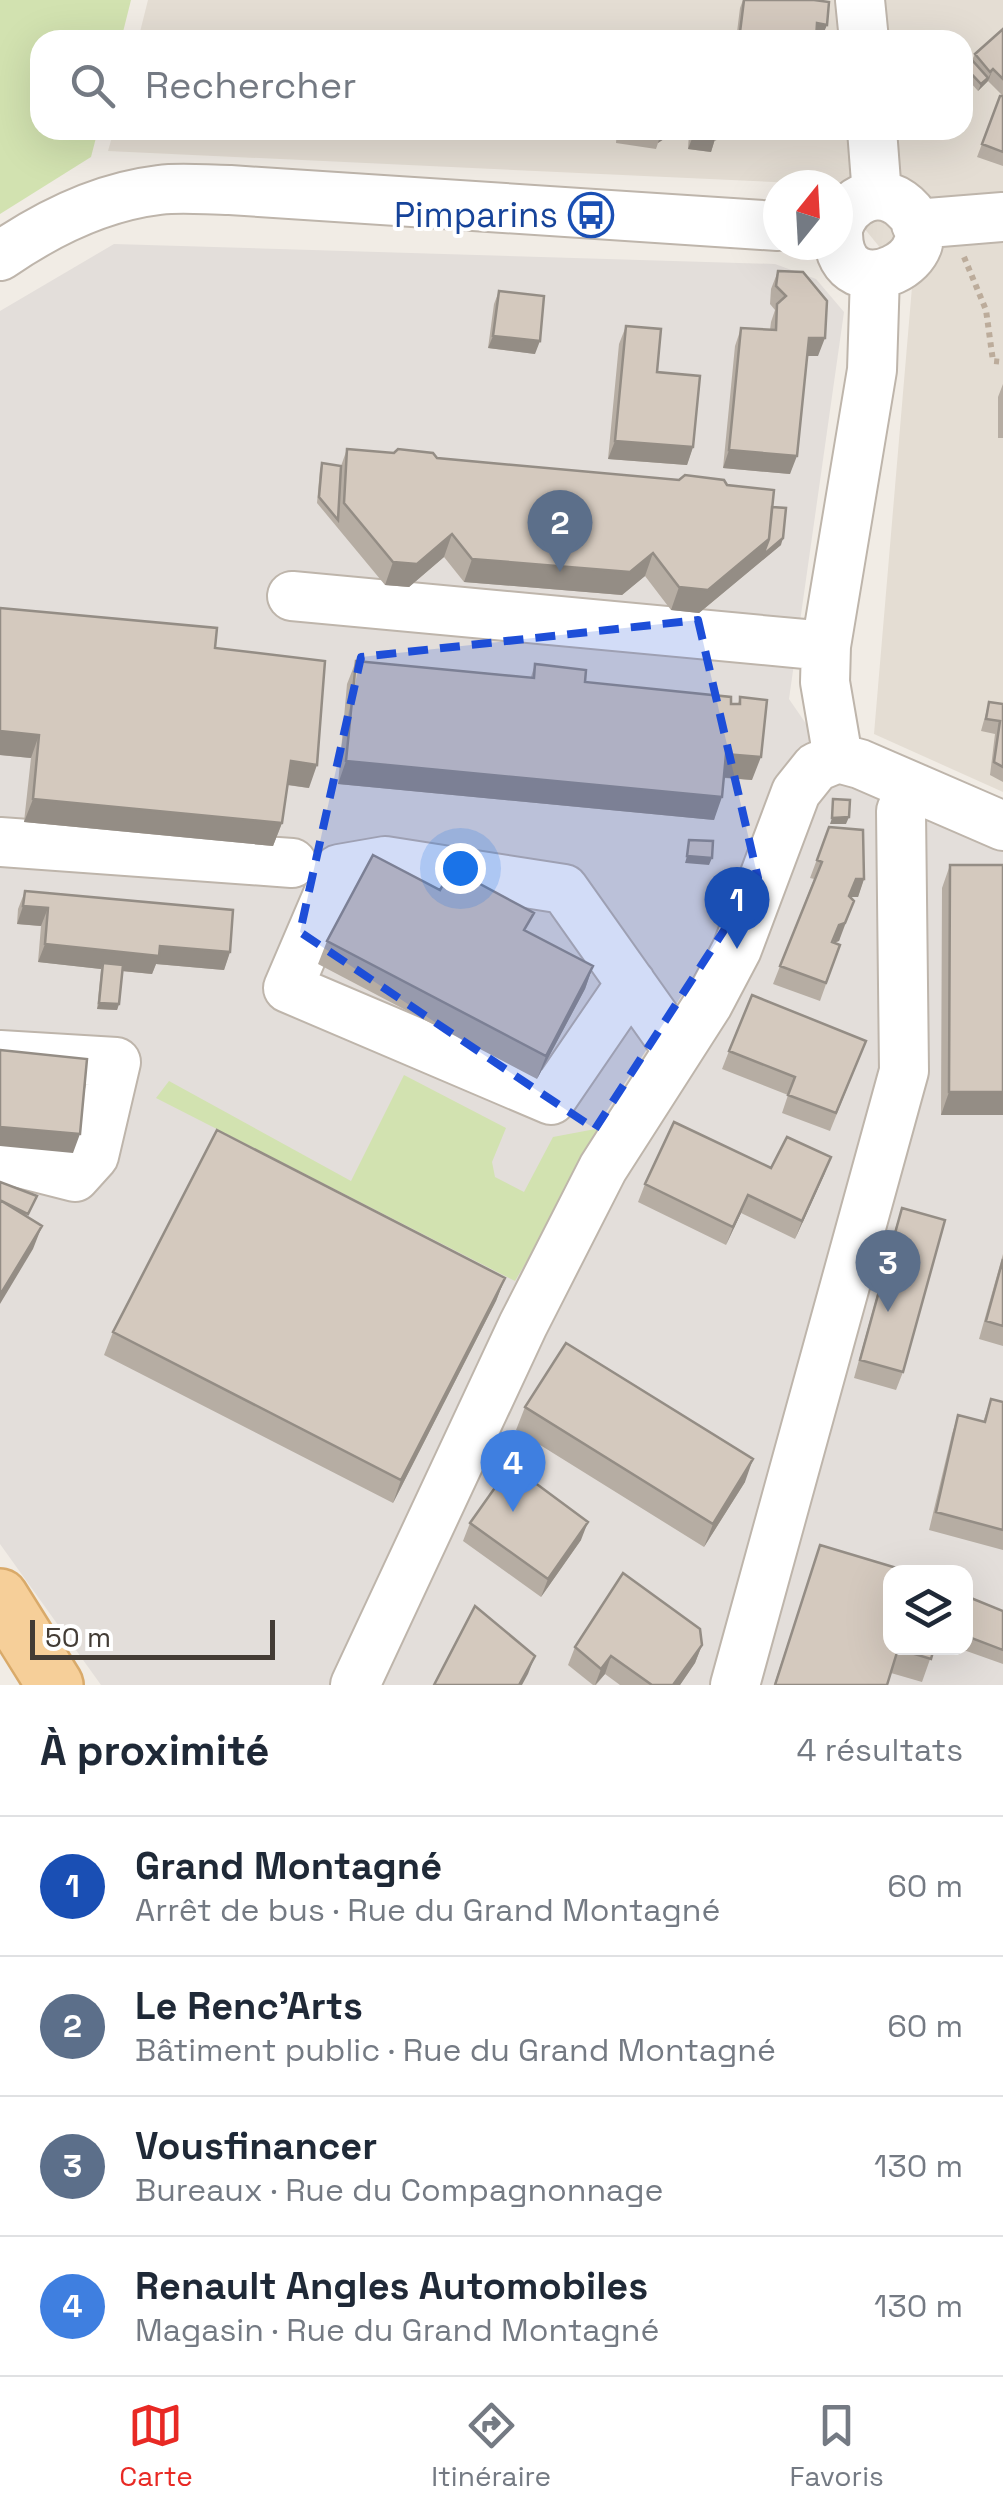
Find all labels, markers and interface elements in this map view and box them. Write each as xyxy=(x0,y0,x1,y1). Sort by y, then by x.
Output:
search box xyxy=(30,30,973,140)
icon: search xyxy=(65,58,120,113)
text: Rechercher xyxy=(145,61,356,109)
north arrow xyxy=(763,170,853,260)
bus stop icon: Pimparins xyxy=(568,192,614,238)
place label: Pimparins xyxy=(394,193,558,237)
pin: 2 xyxy=(528,490,592,572)
your location xyxy=(435,843,486,894)
pin: 1 xyxy=(704,866,770,949)
pin: 3 xyxy=(856,1230,920,1312)
pin: 4 xyxy=(480,1430,546,1512)
map controls xyxy=(883,1565,973,1655)
button: layers xyxy=(883,1565,973,1655)
scale bar xyxy=(30,1615,275,1660)
text: 50 m xyxy=(45,1619,111,1655)
text: À proximité xyxy=(40,1724,270,1777)
text: 4 résultats xyxy=(796,1730,963,1770)
text: Grand Montagné xyxy=(135,1842,442,1890)
text: 1 xyxy=(65,1866,80,1906)
text: 60 m xyxy=(887,1866,963,1906)
text: Arrêt de bus · Rue du Grand Montagné xyxy=(135,1890,720,1930)
text: Le Renc'Arts xyxy=(135,1982,363,2030)
text: 2 xyxy=(63,2006,82,2046)
text: 60 m xyxy=(887,2006,963,2046)
text: Bâtiment public · Rue du Grand Montagné xyxy=(135,2030,776,2070)
text: Vousfinancer xyxy=(135,2122,377,2170)
text: 3 xyxy=(63,2146,82,2186)
text: 130 m xyxy=(874,2146,963,2186)
text: Bureaux · Rue du Compagnonnage xyxy=(135,2170,664,2210)
text: Renault Angles Automobiles xyxy=(135,2262,648,2310)
text: 4 xyxy=(62,2286,83,2326)
text: 130 m xyxy=(874,2286,963,2326)
text: Magasin · Rue du Grand Montagné xyxy=(135,2310,659,2350)
tab: Carte xyxy=(119,2398,193,2494)
tab: Itinéraire xyxy=(431,2398,551,2494)
tab: Favoris xyxy=(790,2398,884,2494)

